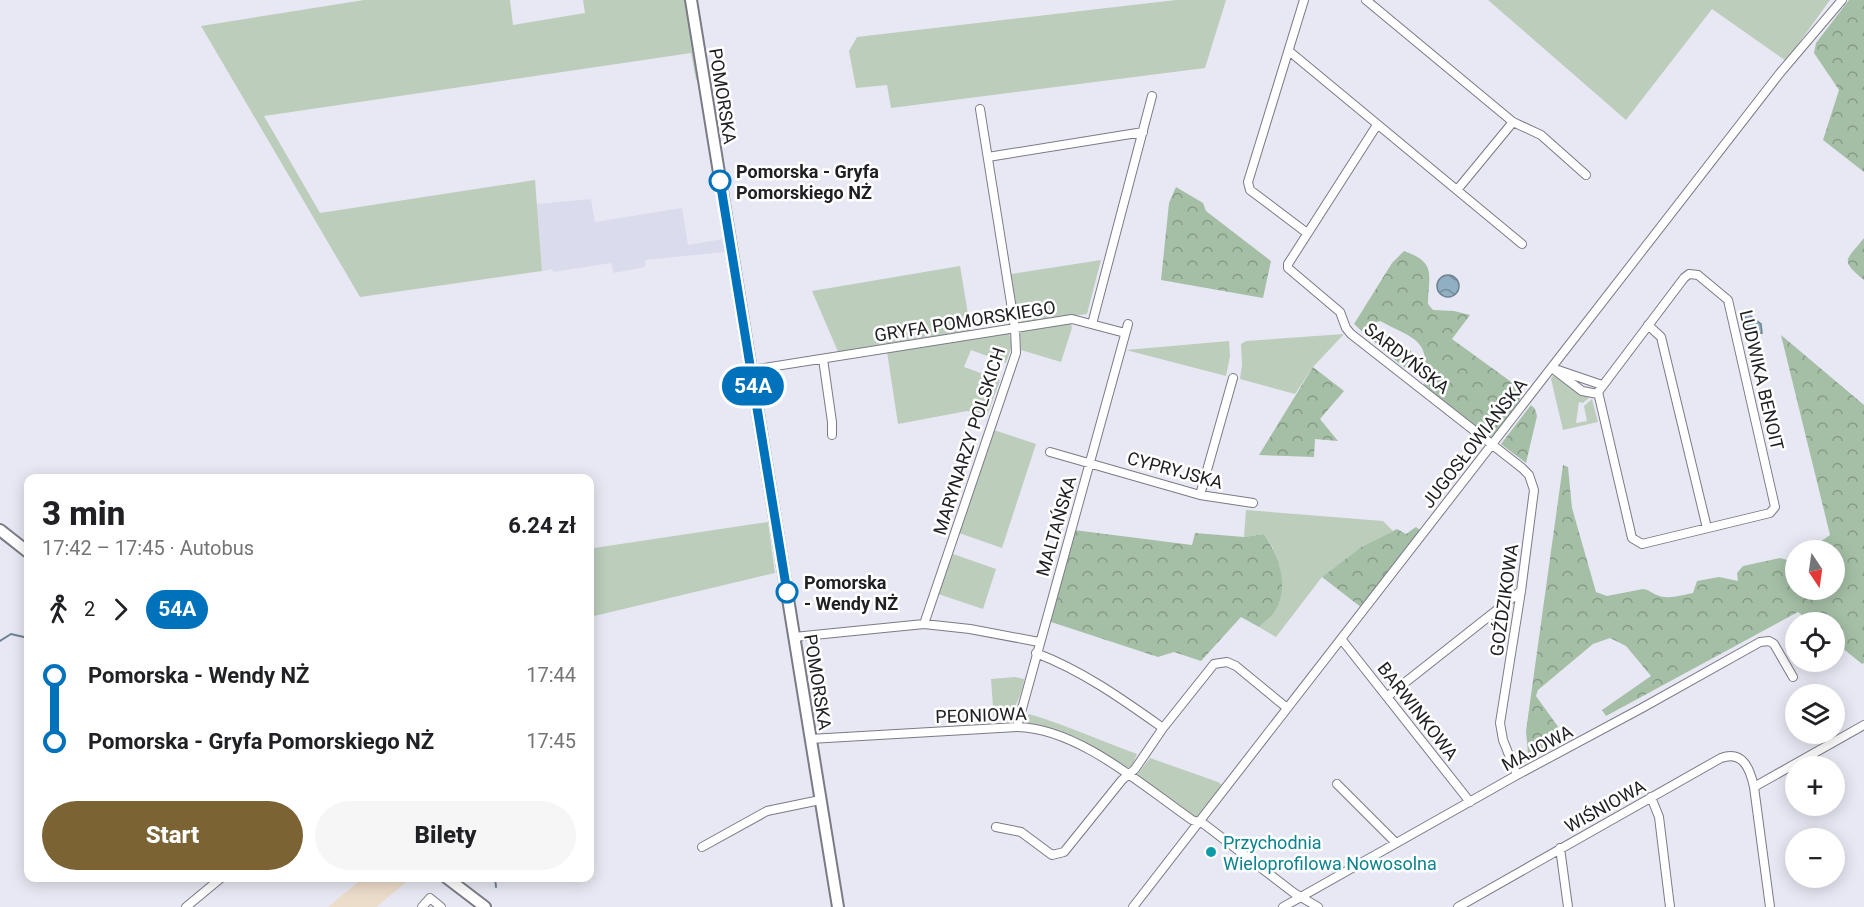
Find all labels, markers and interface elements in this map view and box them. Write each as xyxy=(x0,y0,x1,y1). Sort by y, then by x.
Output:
street label: POMORSKA xyxy=(705,47,741,146)
place label: Pomorska - Gryfa Pomorskiego NŻ xyxy=(736,161,879,203)
marker: Pomorska - Gryfa Pomorskiego NŻ xyxy=(709,170,731,192)
street label: GRYFA POMORSKIEGO xyxy=(873,296,1057,346)
street label: LUDWIKA BENOIT xyxy=(1736,308,1788,452)
street label: SARDYŃSKA xyxy=(1360,318,1454,398)
street label: MARYNARZY POLSKICH xyxy=(929,345,1009,537)
line badge: 54A xyxy=(718,366,788,406)
text: 54A xyxy=(734,374,772,398)
street label: JUGOSŁOWIAŃSKA xyxy=(1417,374,1531,512)
street label: CYPRYJSKA xyxy=(1125,447,1225,493)
street label: MALTAŃSKA xyxy=(1032,473,1080,579)
text: 3 min xyxy=(42,494,125,533)
text: 6.24 zł xyxy=(508,513,576,538)
text: 17:42 – 17:45 · Autobus xyxy=(42,536,254,560)
north arrow xyxy=(1785,540,1845,600)
map controls xyxy=(1785,540,1845,888)
street label: GOŹDZIKOWA xyxy=(1486,542,1522,658)
place label: Pomorska - Wendy NŻ xyxy=(804,572,898,614)
marker: Pomorska - Wendy NŻ xyxy=(776,581,798,603)
icon: walk xyxy=(42,593,75,626)
icon: forward xyxy=(104,593,137,626)
text: 2 xyxy=(84,597,95,621)
text: 54A xyxy=(158,597,196,621)
button: locate xyxy=(1785,612,1845,672)
street label: POMORSKA xyxy=(800,633,836,732)
street label: BARWINKOWA xyxy=(1373,658,1463,764)
text: Pomorska - Wendy NŻ xyxy=(88,663,309,688)
text: 17:44 xyxy=(526,663,576,687)
button: layers xyxy=(1785,684,1845,744)
street label: PEONIOWA xyxy=(935,703,1027,727)
street label: MAJOWA xyxy=(1498,720,1576,775)
text: Pomorska - Gryfa Pomorskiego NŻ xyxy=(88,729,434,754)
text: 17:45 xyxy=(526,729,576,753)
button: + xyxy=(1785,756,1845,816)
street label: WIŚNIOWA xyxy=(1561,775,1649,837)
button: Start xyxy=(42,801,303,870)
button: Bilety xyxy=(315,801,576,870)
button: − xyxy=(1785,828,1845,888)
place label: Przychodnia Wieloprofilowa Nowosolna xyxy=(1223,832,1437,874)
marker: Przychodnia Wieloprofilowa Nowosolna xyxy=(1204,845,1218,859)

